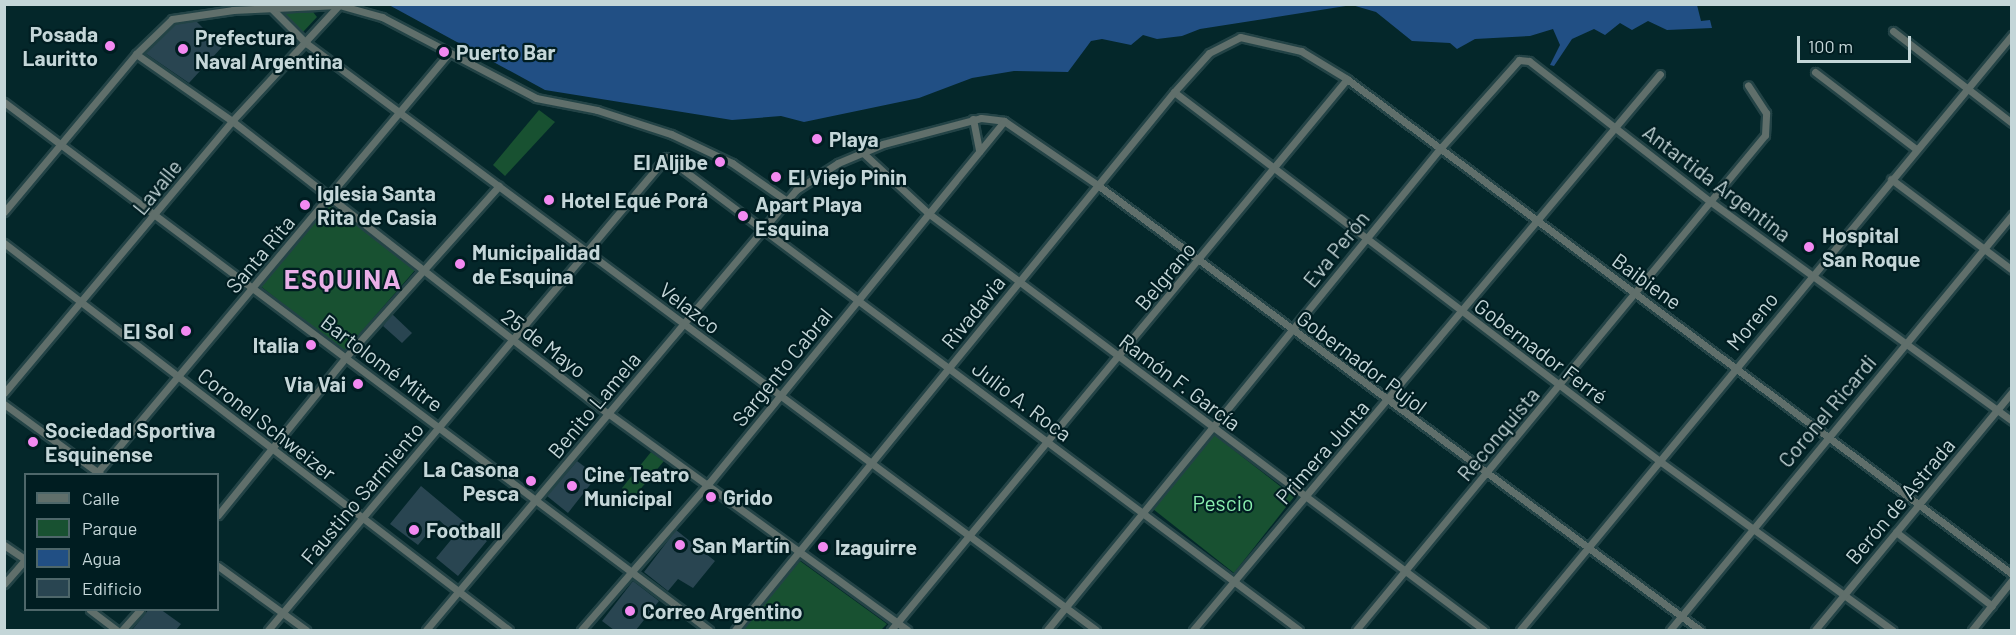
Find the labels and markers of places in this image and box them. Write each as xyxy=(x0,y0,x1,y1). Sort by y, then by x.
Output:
place label: Posada Lauritto xyxy=(23,21,98,71)
place label: Prefectura Naval Argentina xyxy=(195,24,343,74)
marker: Posada Lauritto xyxy=(103,39,117,53)
place label: Puerto Bar xyxy=(456,39,555,65)
marker: Prefectura Naval Argentina xyxy=(176,42,190,56)
marker: Puerto Bar xyxy=(437,45,451,59)
place label: Playa xyxy=(829,126,879,152)
marker: Playa xyxy=(810,132,824,146)
place label: El Aljibe xyxy=(633,149,708,175)
marker: El Aljibe xyxy=(713,155,727,169)
place label: El Viejo Pinin xyxy=(788,164,907,190)
marker: El Viejo Pinin xyxy=(769,170,783,184)
place label: Iglesia Santa Rita de Casia xyxy=(317,180,437,230)
place label: Hotel Equé Porá xyxy=(561,187,708,213)
place label: Apart Playa Esquina xyxy=(755,191,862,241)
marker: Hotel Equé Porá xyxy=(542,193,556,207)
marker: Iglesia Santa Rita de Casia xyxy=(298,198,312,212)
marker: Apart Playa Esquina xyxy=(736,209,750,223)
place label: Hospital San Roque xyxy=(1822,222,1920,272)
marker: Hospital San Roque xyxy=(1800,238,1818,256)
place label: Municipalidad de Esquina xyxy=(472,239,600,289)
marker: Municipalidad de Esquina xyxy=(453,257,467,271)
place label: El Sol xyxy=(123,318,174,344)
marker: El Sol xyxy=(179,324,193,338)
place label: Italia xyxy=(253,332,299,358)
marker: Italia xyxy=(304,338,318,352)
place label: Via Vai xyxy=(284,371,346,397)
marker: Via Vai xyxy=(351,377,365,391)
place label: Sociedad Sportiva Esquinense xyxy=(45,417,215,467)
marker: Sociedad Sportiva Esquinense xyxy=(26,435,40,449)
place label: La Casona Pesca xyxy=(423,456,519,506)
place label: Cine Teatro Municipal xyxy=(584,461,689,511)
marker: La Casona Pesca xyxy=(524,474,538,488)
marker: Cine Teatro Municipal xyxy=(565,479,579,493)
place label: Grido xyxy=(723,484,773,510)
marker: Grido xyxy=(704,490,718,504)
place label: Football xyxy=(426,517,501,543)
marker: Football xyxy=(407,523,421,537)
place label: San Martín xyxy=(692,532,790,558)
place label: Izaguirre xyxy=(835,534,917,560)
marker: San Martín xyxy=(673,538,687,552)
marker: Izaguirre xyxy=(816,540,830,554)
place label: Correo Argentino xyxy=(642,598,802,624)
marker: Correo Argentino xyxy=(623,604,637,618)

